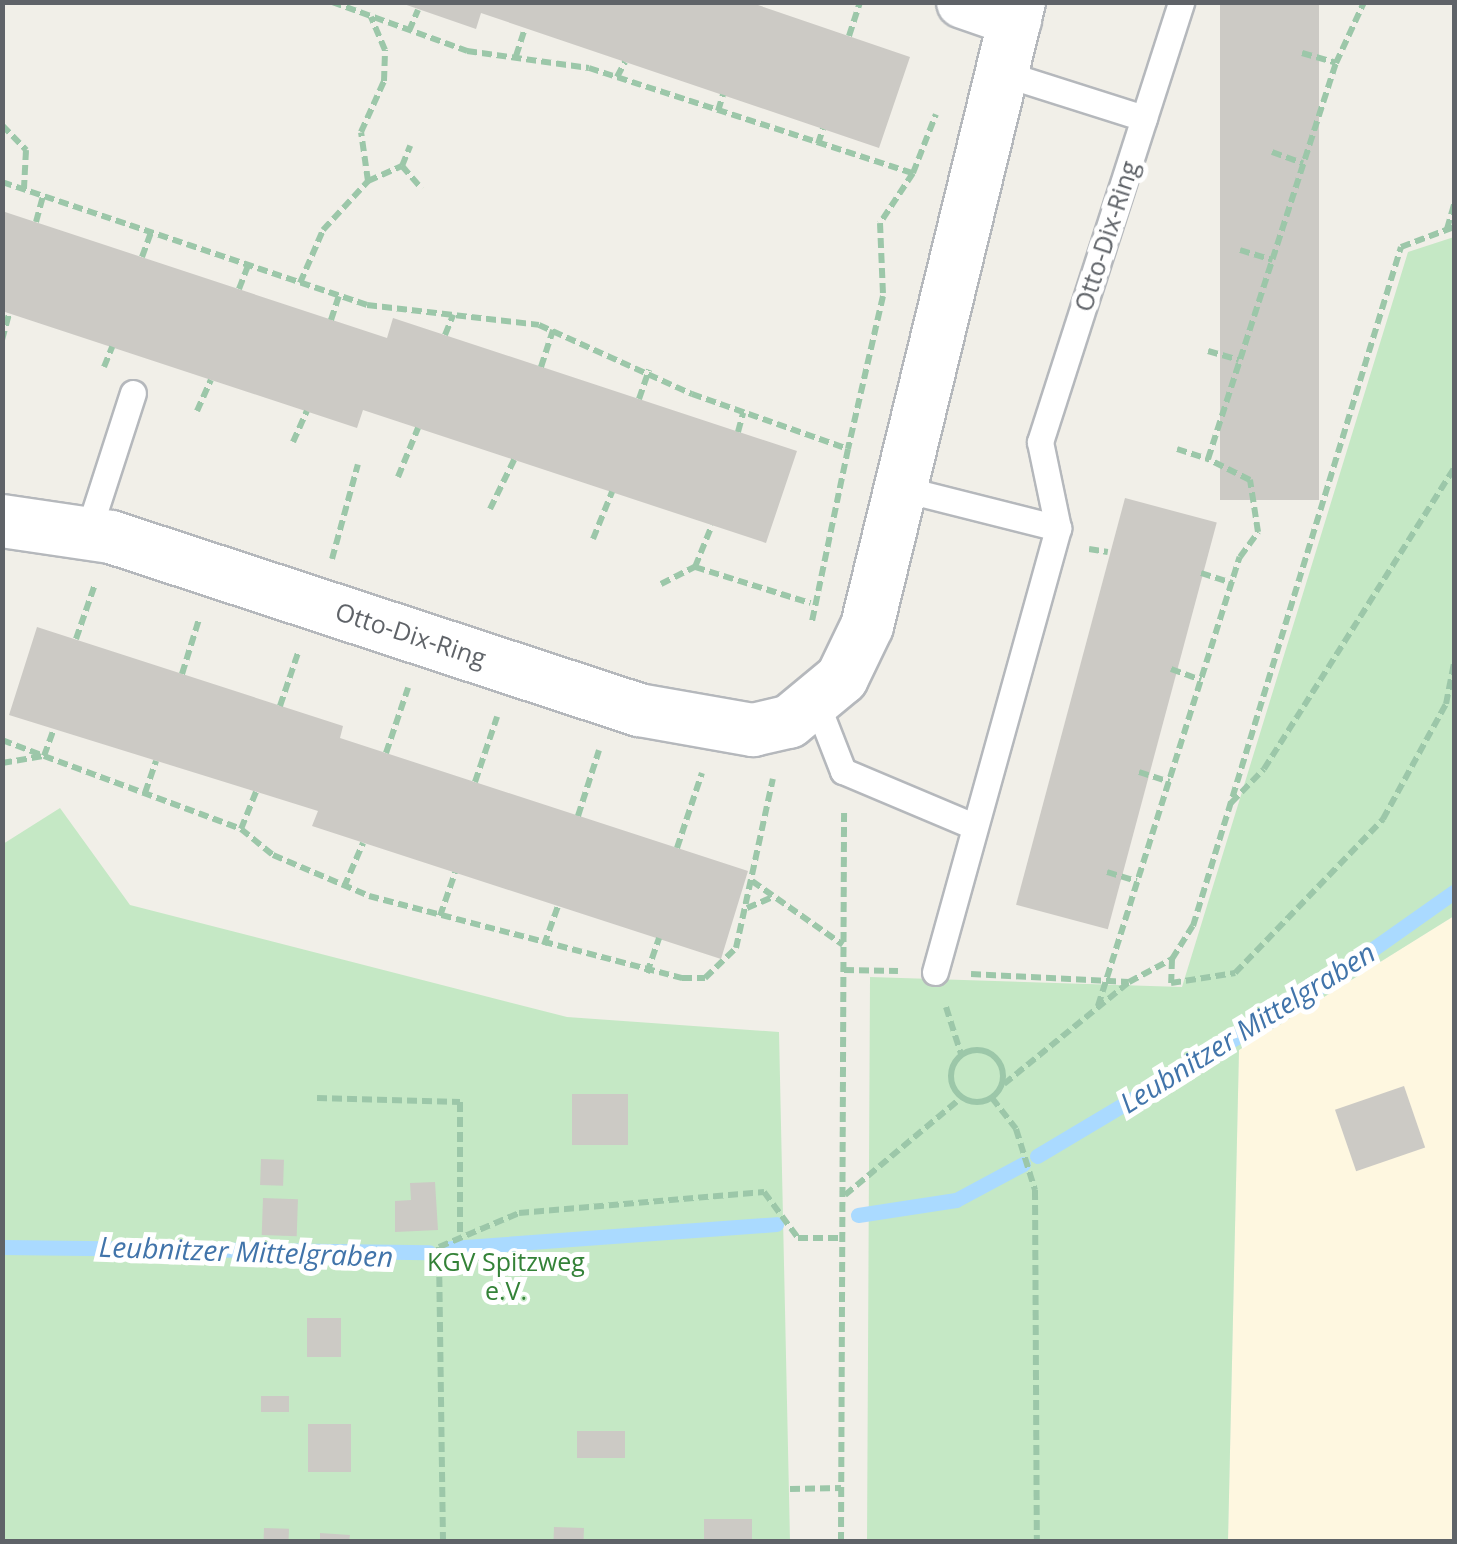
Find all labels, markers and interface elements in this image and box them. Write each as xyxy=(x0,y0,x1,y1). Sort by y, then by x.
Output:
street label: Otto-Dix-Ring xyxy=(1068,157,1144,315)
street label: Otto-Dix-Ring xyxy=(332,596,490,672)
water label: Leubnitzer Mittelgraben xyxy=(1113,935,1381,1119)
water label: Leubnitzer Mittelgraben xyxy=(98,1229,394,1273)
park label: KGV Spitzweg e.V. xyxy=(427,1247,585,1306)

